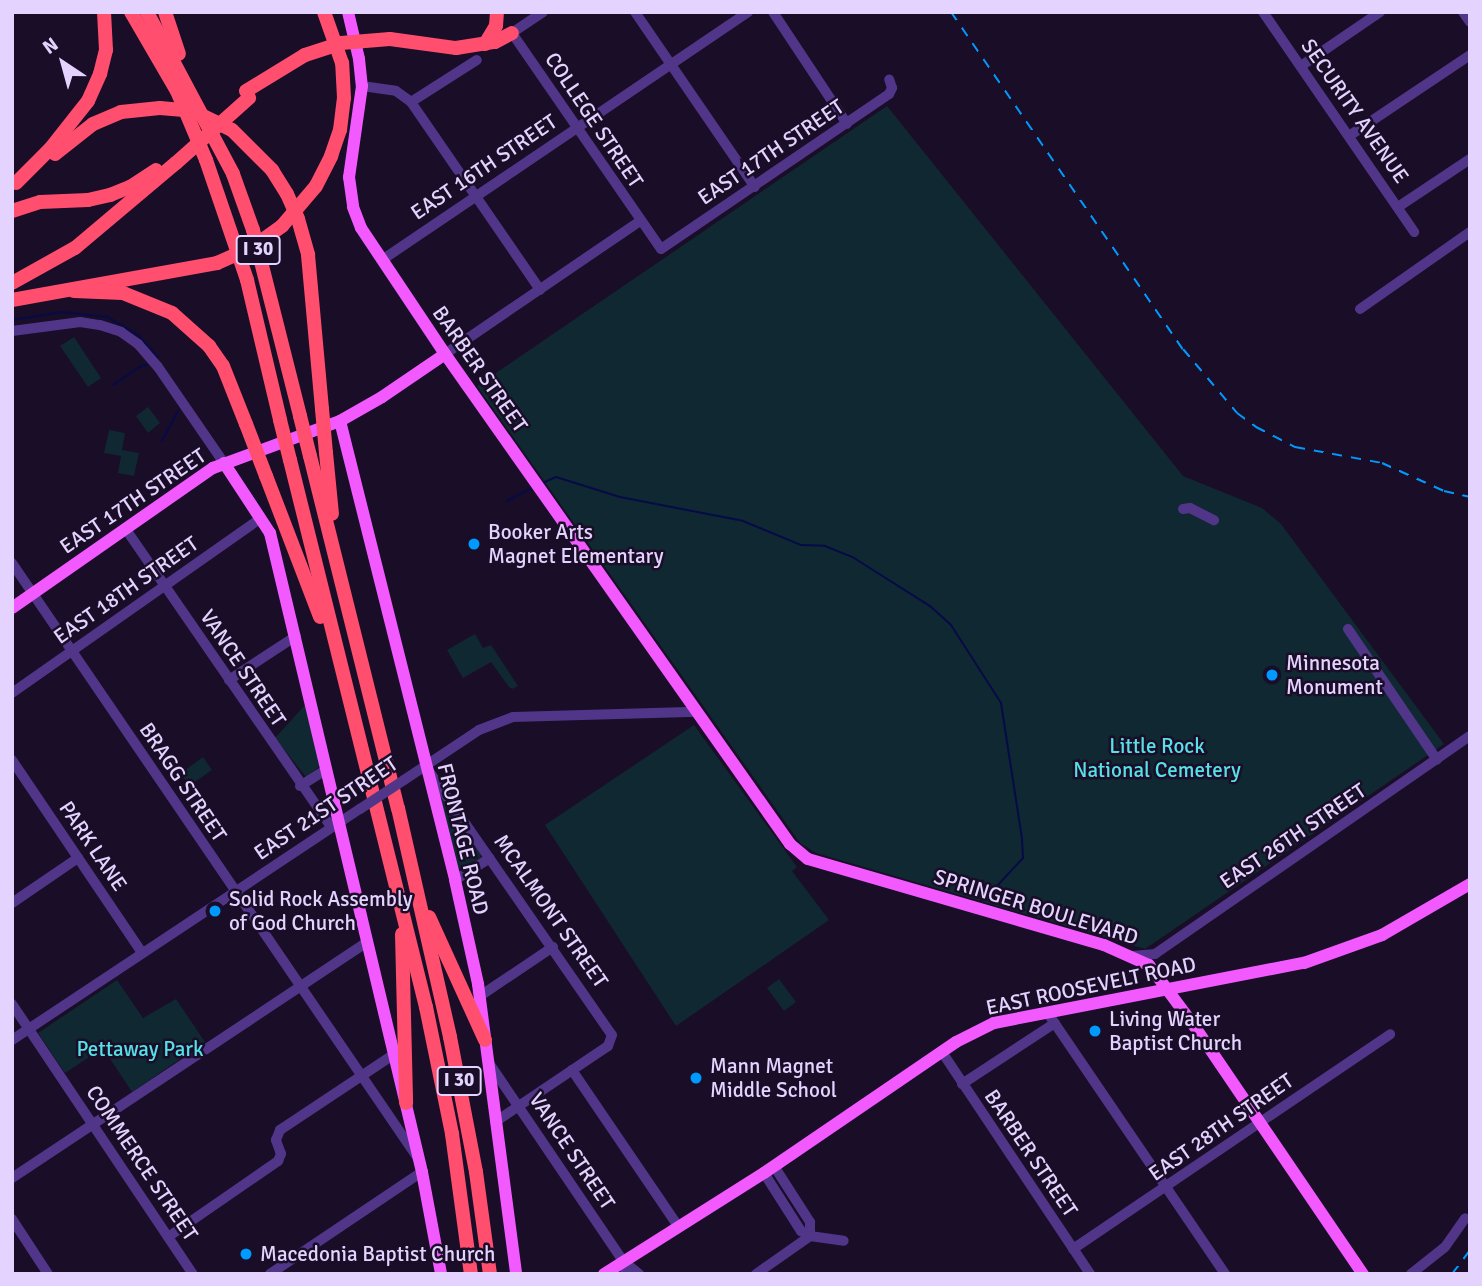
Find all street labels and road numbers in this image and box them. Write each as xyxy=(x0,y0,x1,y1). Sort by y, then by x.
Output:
street label: SECURITY AVENUE xyxy=(1296,34,1414,188)
street label: COLLEGE STREET xyxy=(539,48,649,192)
street label: EAST 17TH STREET xyxy=(693,94,849,210)
street label: EAST 16TH STREET xyxy=(406,109,562,225)
road number: I 30 xyxy=(235,234,281,266)
street label: BARBER STREET xyxy=(427,301,533,437)
street label: EAST 17TH STREET xyxy=(55,443,211,559)
street label: EAST 18TH STREET xyxy=(49,531,203,649)
street label: VANCE STREET xyxy=(195,605,291,731)
street label: BRAGG STREET xyxy=(134,718,232,846)
street label: EAST 21ST STREET xyxy=(249,751,403,865)
street label: FRONTAGE ROAD xyxy=(432,761,494,917)
street label: EAST 26TH STREET xyxy=(1215,778,1371,894)
street label: PARK LANE xyxy=(54,796,132,896)
street label: MCALMONT STREET xyxy=(489,829,613,993)
street label: SPRINGER BOULEVARD xyxy=(931,864,1141,950)
street label: EAST ROOSEVELT ROAD xyxy=(984,951,1198,1021)
road number: I 30 xyxy=(436,1065,482,1096)
street label: EAST 28TH STREET xyxy=(1144,1068,1298,1186)
street label: COMMERCE STREET xyxy=(81,1081,203,1245)
street label: BARBER STREET xyxy=(979,1085,1083,1221)
street label: VANCE STREET xyxy=(524,1088,620,1214)

